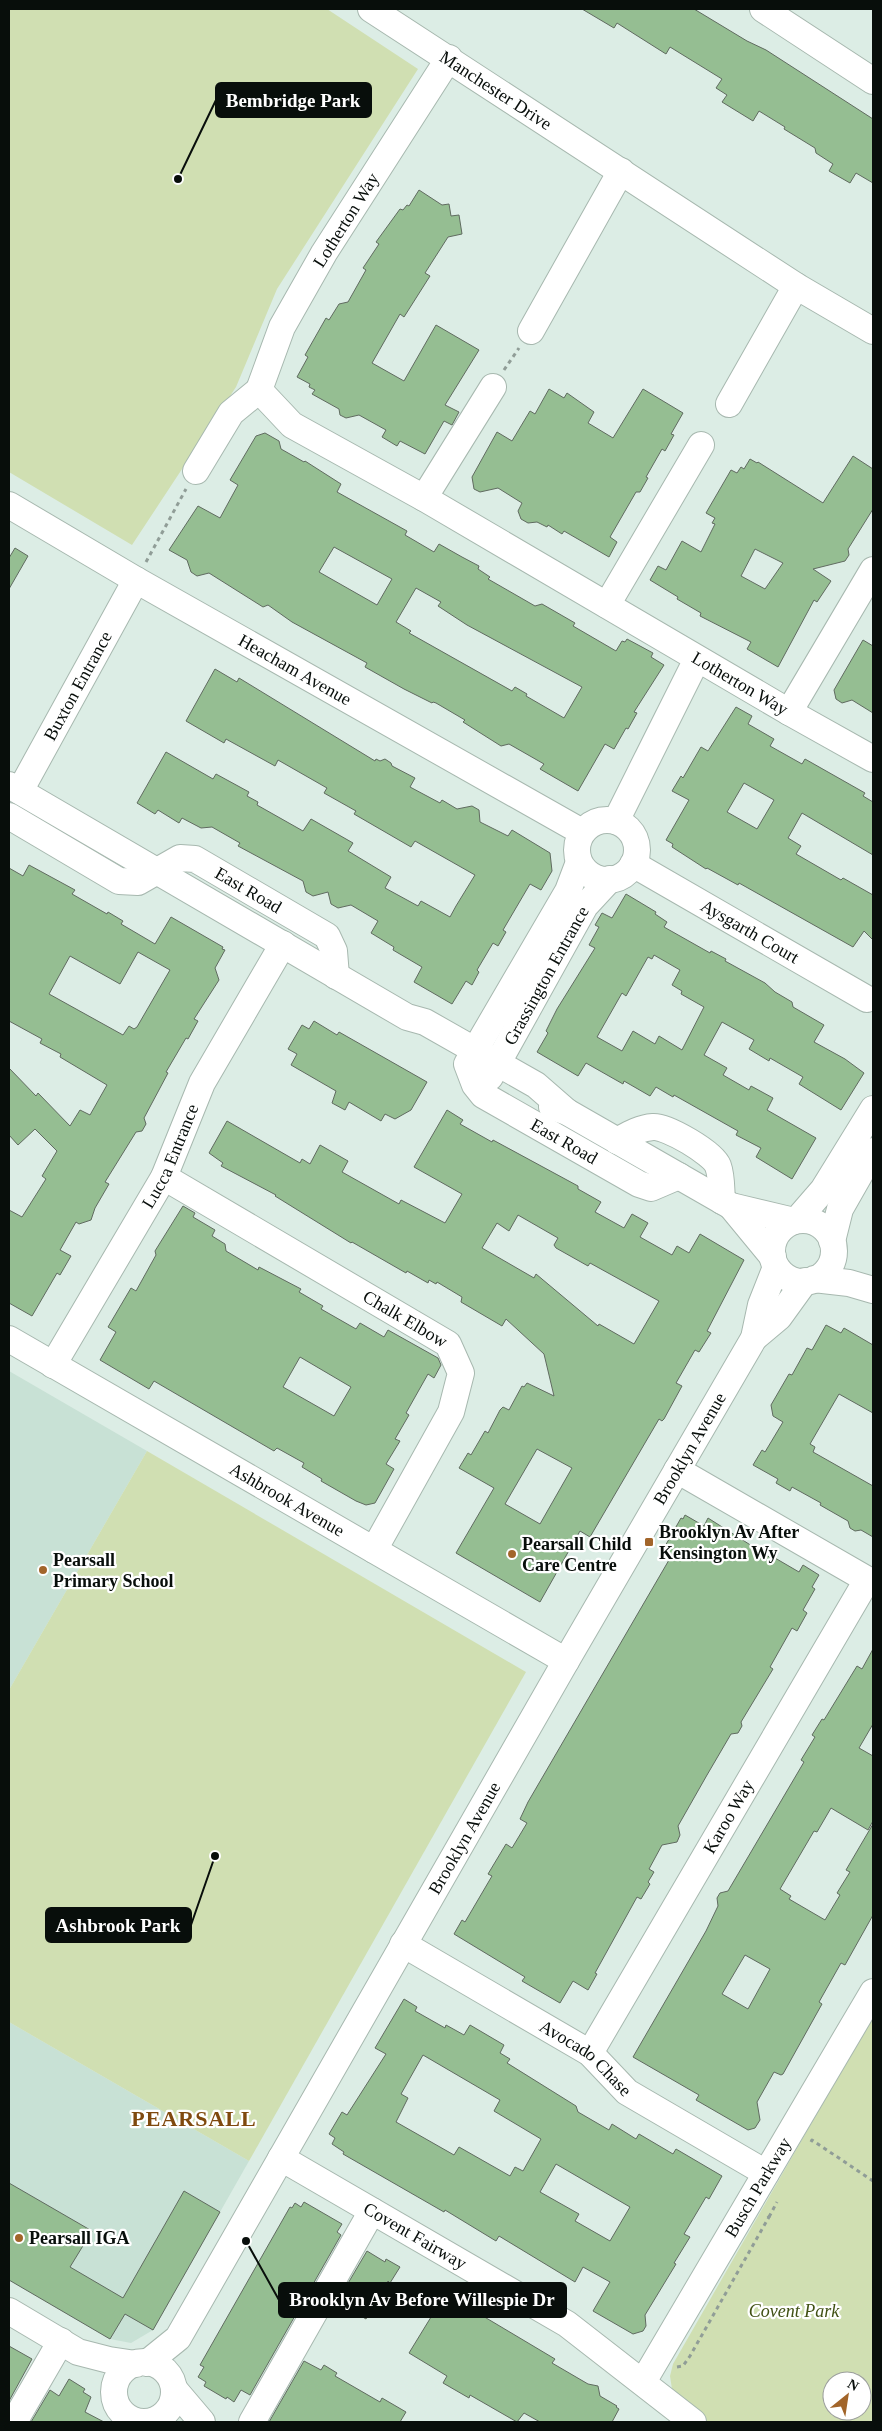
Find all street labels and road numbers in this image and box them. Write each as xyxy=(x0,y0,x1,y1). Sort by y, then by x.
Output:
street label: Manchester Drive xyxy=(436,47,556,134)
street label: Lotherton Way xyxy=(309,169,383,271)
street label: Buxton Entrance xyxy=(40,628,116,744)
street label: Heacham Avenue xyxy=(235,630,355,710)
street label: Lotherton Way xyxy=(688,647,792,719)
street label: East Road xyxy=(212,863,285,917)
street label: Aysgarth Court xyxy=(697,895,803,968)
street label: Grassington Entrance xyxy=(500,903,593,1048)
street label: Lucca Entrance xyxy=(138,1101,202,1212)
street label: East Road xyxy=(527,1114,601,1168)
street label: Chalk Elbow xyxy=(360,1286,451,1352)
street label: Brooklyn Avenue xyxy=(649,1389,730,1508)
street label: Ashbrook Avenue xyxy=(226,1459,348,1541)
street label: Karoo Way xyxy=(699,1776,758,1857)
street label: Brooklyn Avenue xyxy=(424,1778,505,1898)
street label: Avocado Chase xyxy=(536,2016,636,2100)
street label: Busch Parkway xyxy=(721,2134,795,2241)
street label: Covent Fairway xyxy=(360,2198,470,2273)

